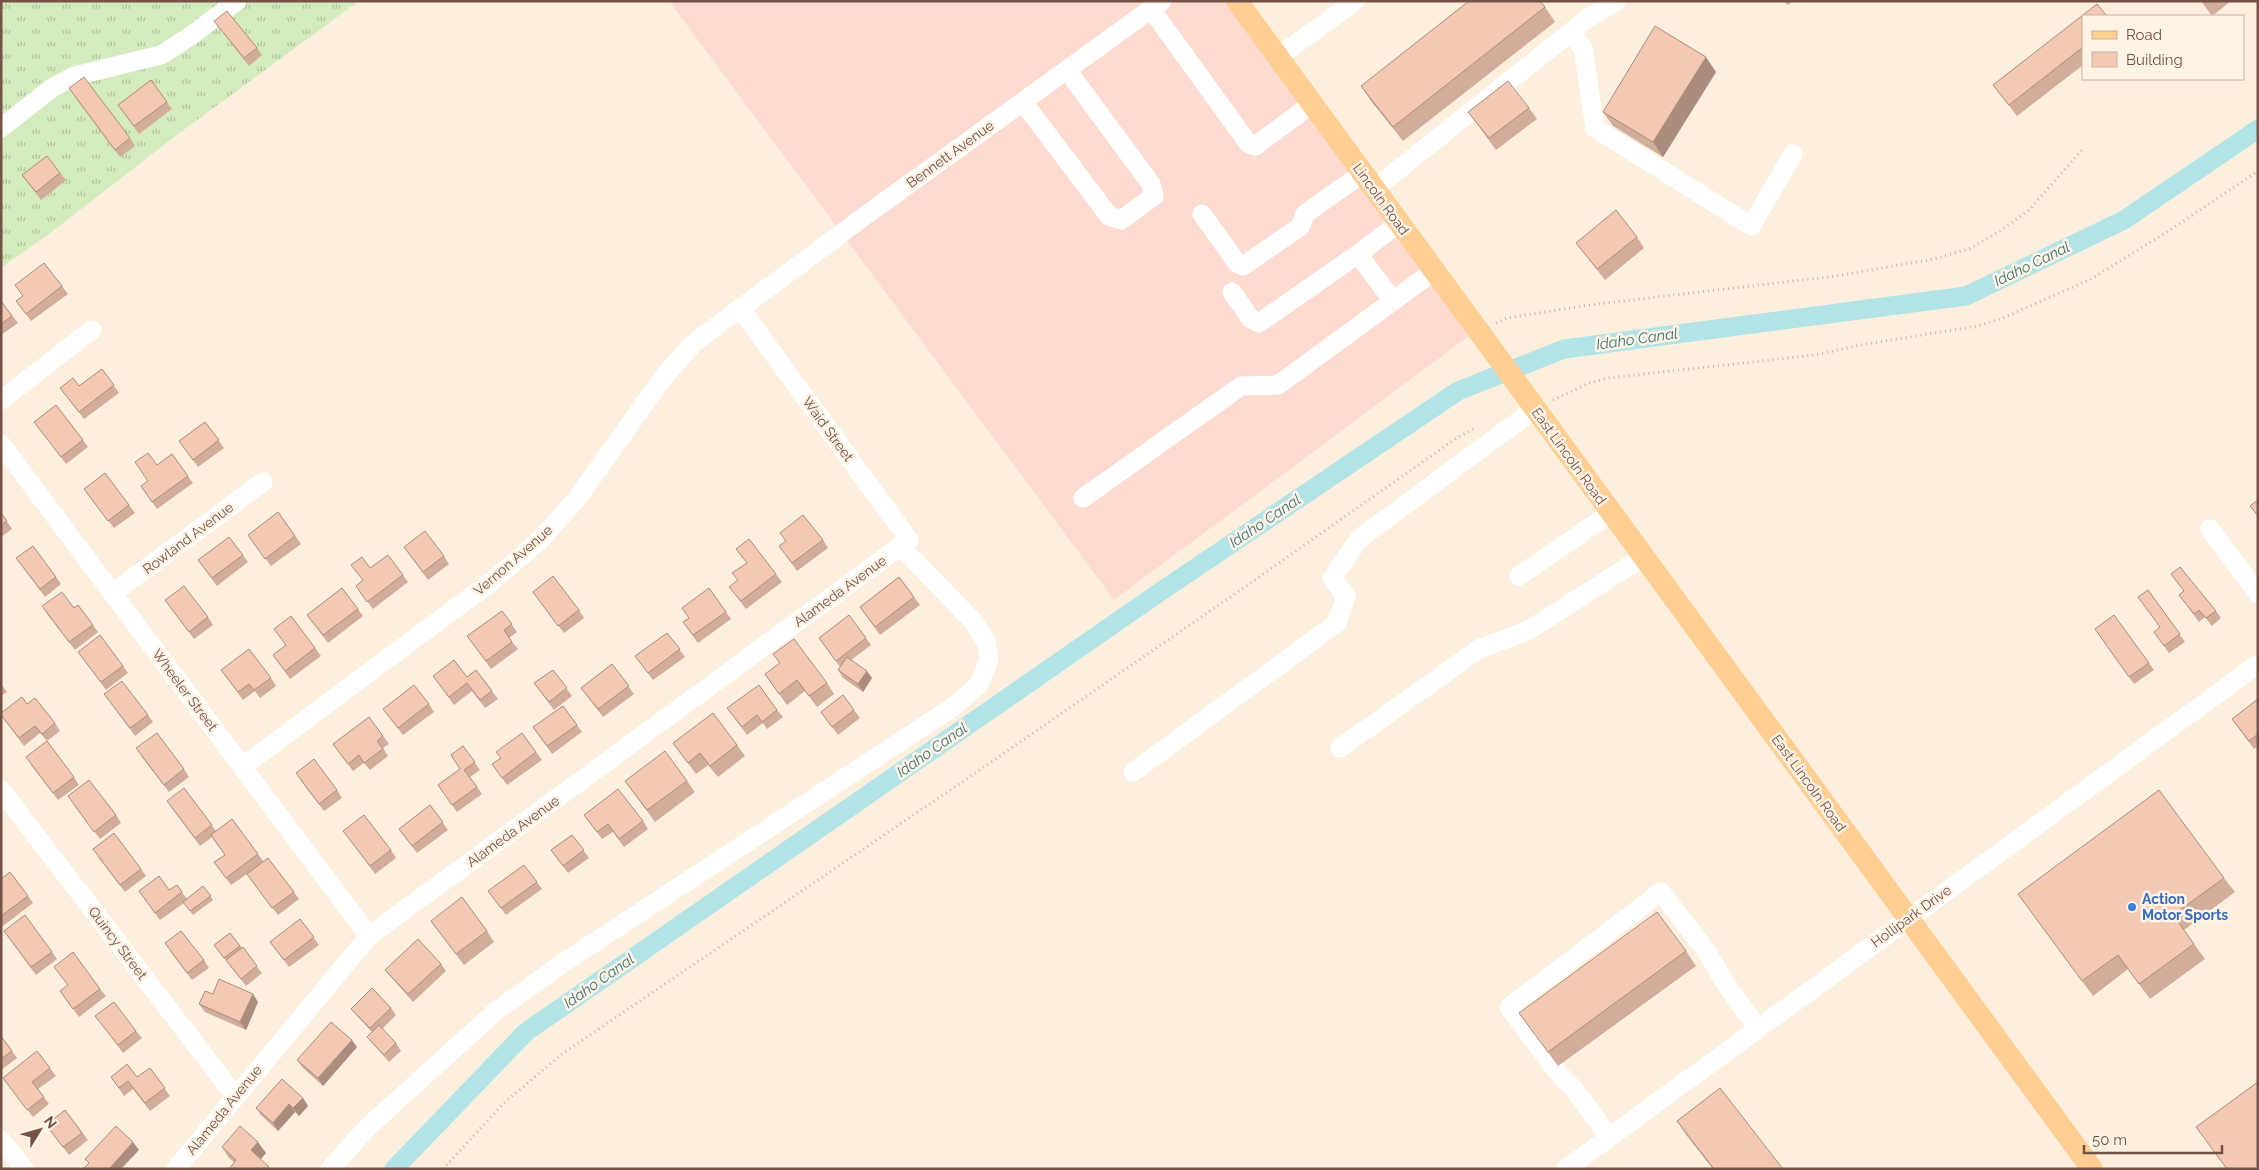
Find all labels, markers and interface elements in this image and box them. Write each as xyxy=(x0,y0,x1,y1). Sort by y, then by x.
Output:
legend xyxy=(2082,15,2244,80)
text: Road xyxy=(2126,26,2162,44)
text: Building xyxy=(2126,51,2183,69)
street label: Bennett Avenue xyxy=(903,117,997,191)
street label: Lincoln Road xyxy=(1350,160,1412,238)
water label: Idaho Canal xyxy=(1991,238,2073,290)
water label: Idaho Canal xyxy=(1595,324,1679,354)
street label: Waid Street xyxy=(799,394,857,465)
street label: East Lincoln Road xyxy=(1529,405,1609,507)
water label: Idaho Canal xyxy=(1226,491,1304,551)
street label: Rowland Avenue xyxy=(140,499,236,577)
street label: Vernon Avenue xyxy=(471,522,555,598)
street label: Alameda Avenue xyxy=(791,552,889,630)
street label: Wheeler Street xyxy=(149,646,221,734)
water label: Idaho Canal xyxy=(893,719,971,781)
street label: East Lincoln Road xyxy=(1769,732,1849,834)
street label: Alameda Avenue xyxy=(464,792,562,870)
street label: Hollipark Drive xyxy=(1868,882,1954,950)
place label: Action Motor Sports xyxy=(2142,891,2228,923)
marker: Action Motor Sports xyxy=(2126,901,2138,913)
street label: Quincy Street xyxy=(85,903,151,983)
water label: Idaho Canal xyxy=(560,950,638,1012)
street label: Alameda Avenue xyxy=(183,1062,265,1158)
north arrow xyxy=(15,1105,65,1155)
text: N xyxy=(41,1113,60,1131)
scale bar xyxy=(2084,1122,2222,1154)
text: 50 m xyxy=(2092,1131,2127,1149)

